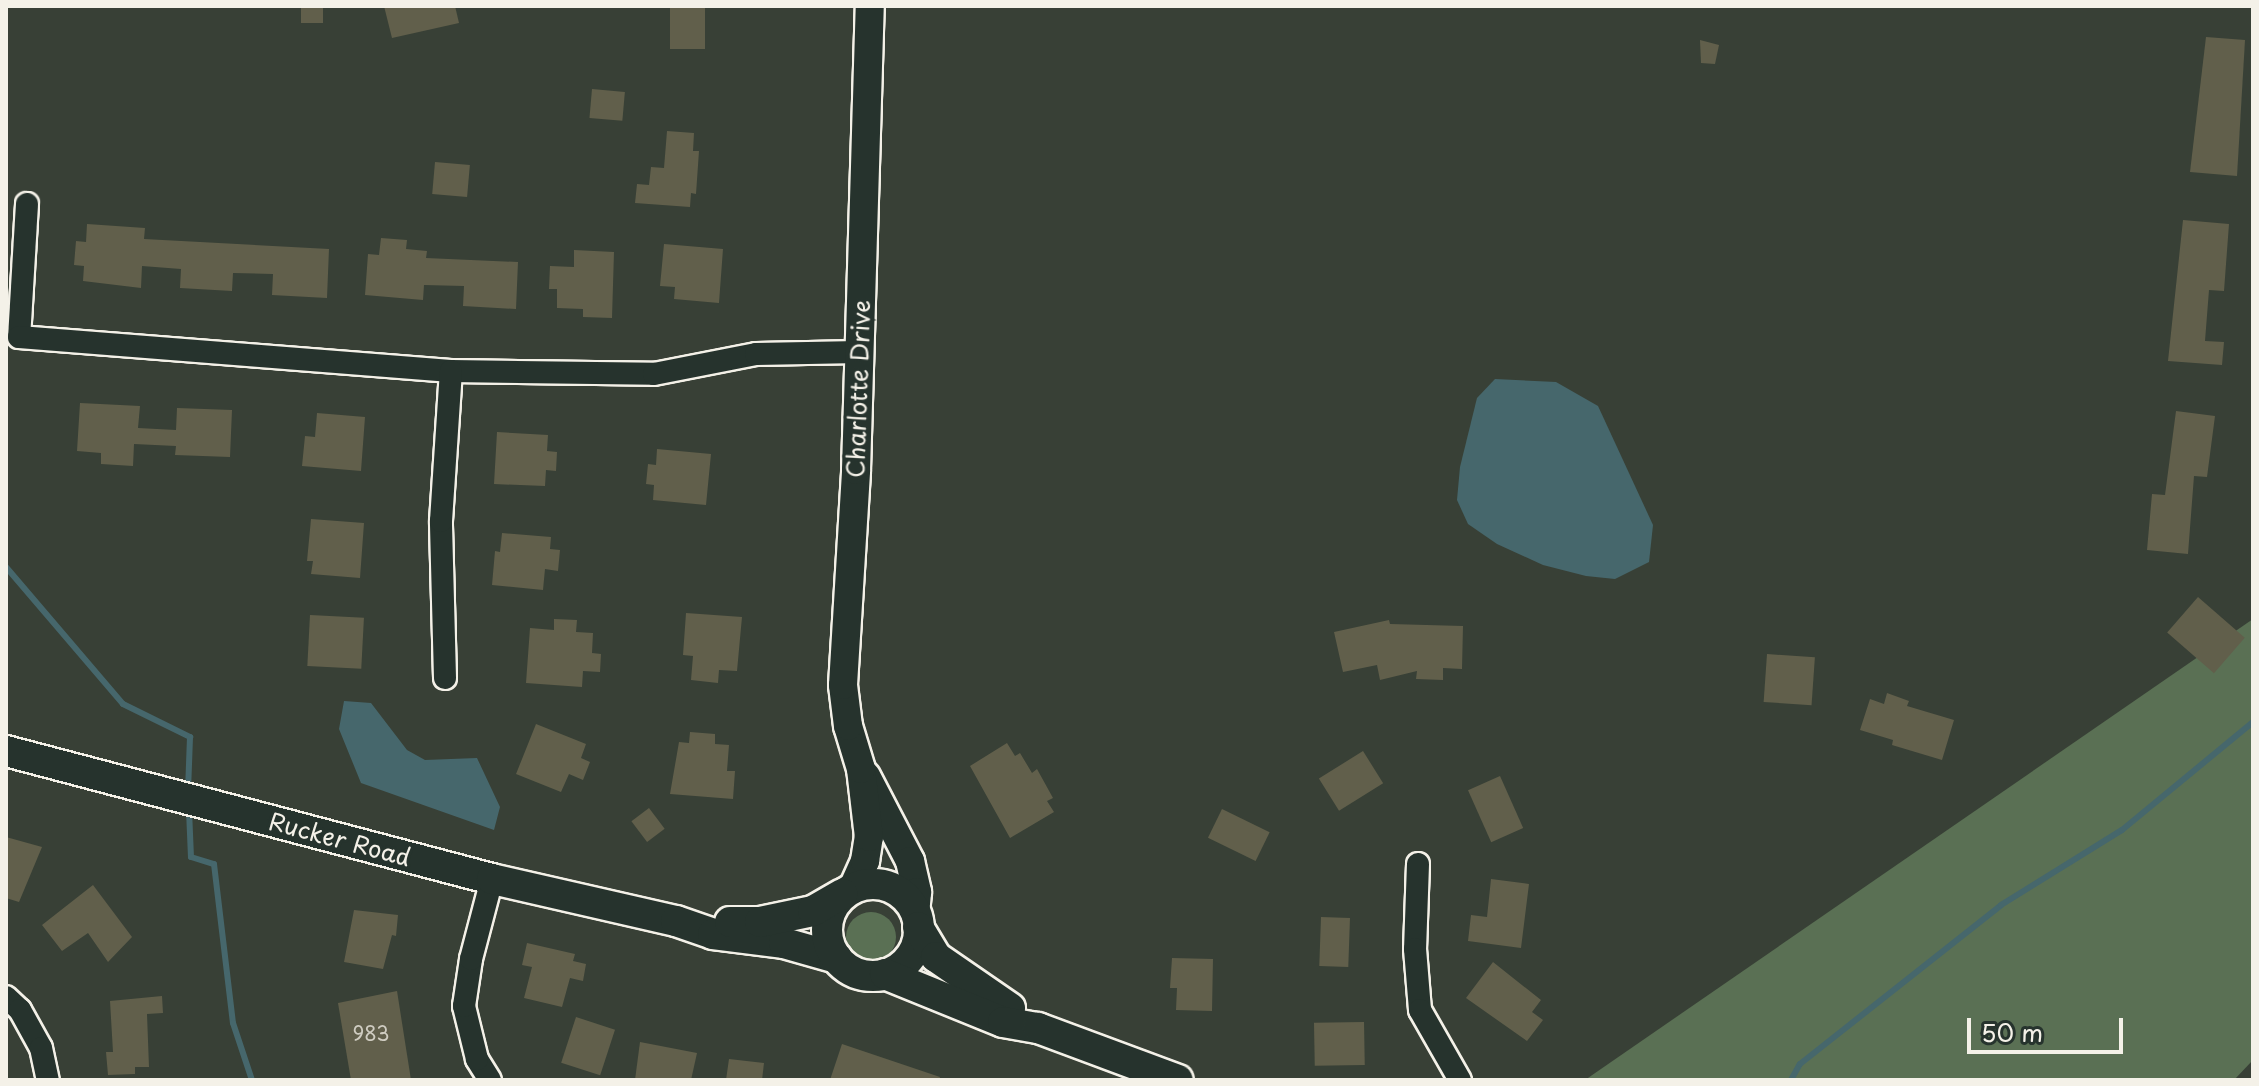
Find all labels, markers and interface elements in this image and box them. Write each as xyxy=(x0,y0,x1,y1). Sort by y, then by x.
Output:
street label: Charlotte Drive xyxy=(841,300,875,478)
street label: Rucker Road xyxy=(266,806,414,872)
scale bar xyxy=(1971,1002,2127,1052)
text: 50 m xyxy=(1981,1014,2043,1050)
house number: 983 xyxy=(352,1021,390,1045)

